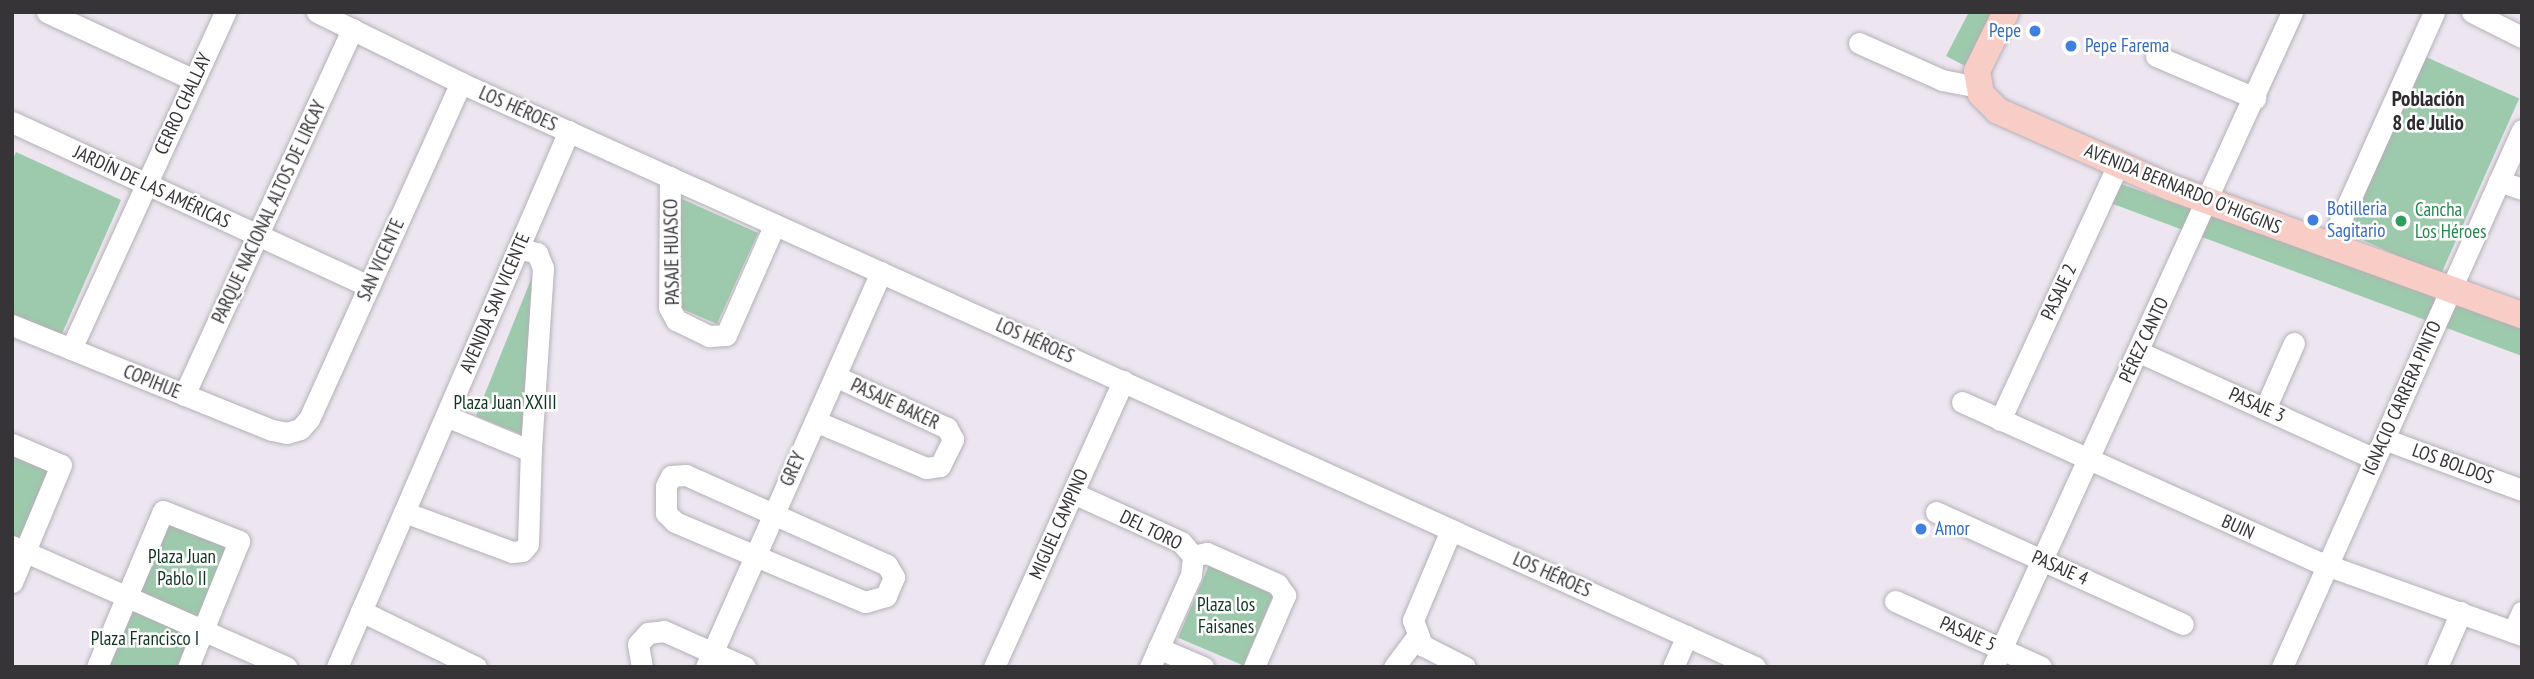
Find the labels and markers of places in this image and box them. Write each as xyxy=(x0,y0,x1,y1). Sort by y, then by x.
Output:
place label: Pepe xyxy=(1989,20,2021,42)
marker: Pepe xyxy=(2027,23,2043,39)
place label: Pepe Farema xyxy=(2085,35,2169,57)
marker: Pepe Farema xyxy=(2063,38,2079,54)
place label: Botilleria Sagitario xyxy=(2327,198,2387,242)
place label: Cancha Los Héroes xyxy=(2415,199,2486,243)
marker: Botilleria Sagitario xyxy=(2305,212,2321,228)
marker: Cancha Los Héroes xyxy=(2393,213,2409,229)
place label: Amor xyxy=(1935,518,1970,540)
marker: Amor xyxy=(1913,521,1929,537)

